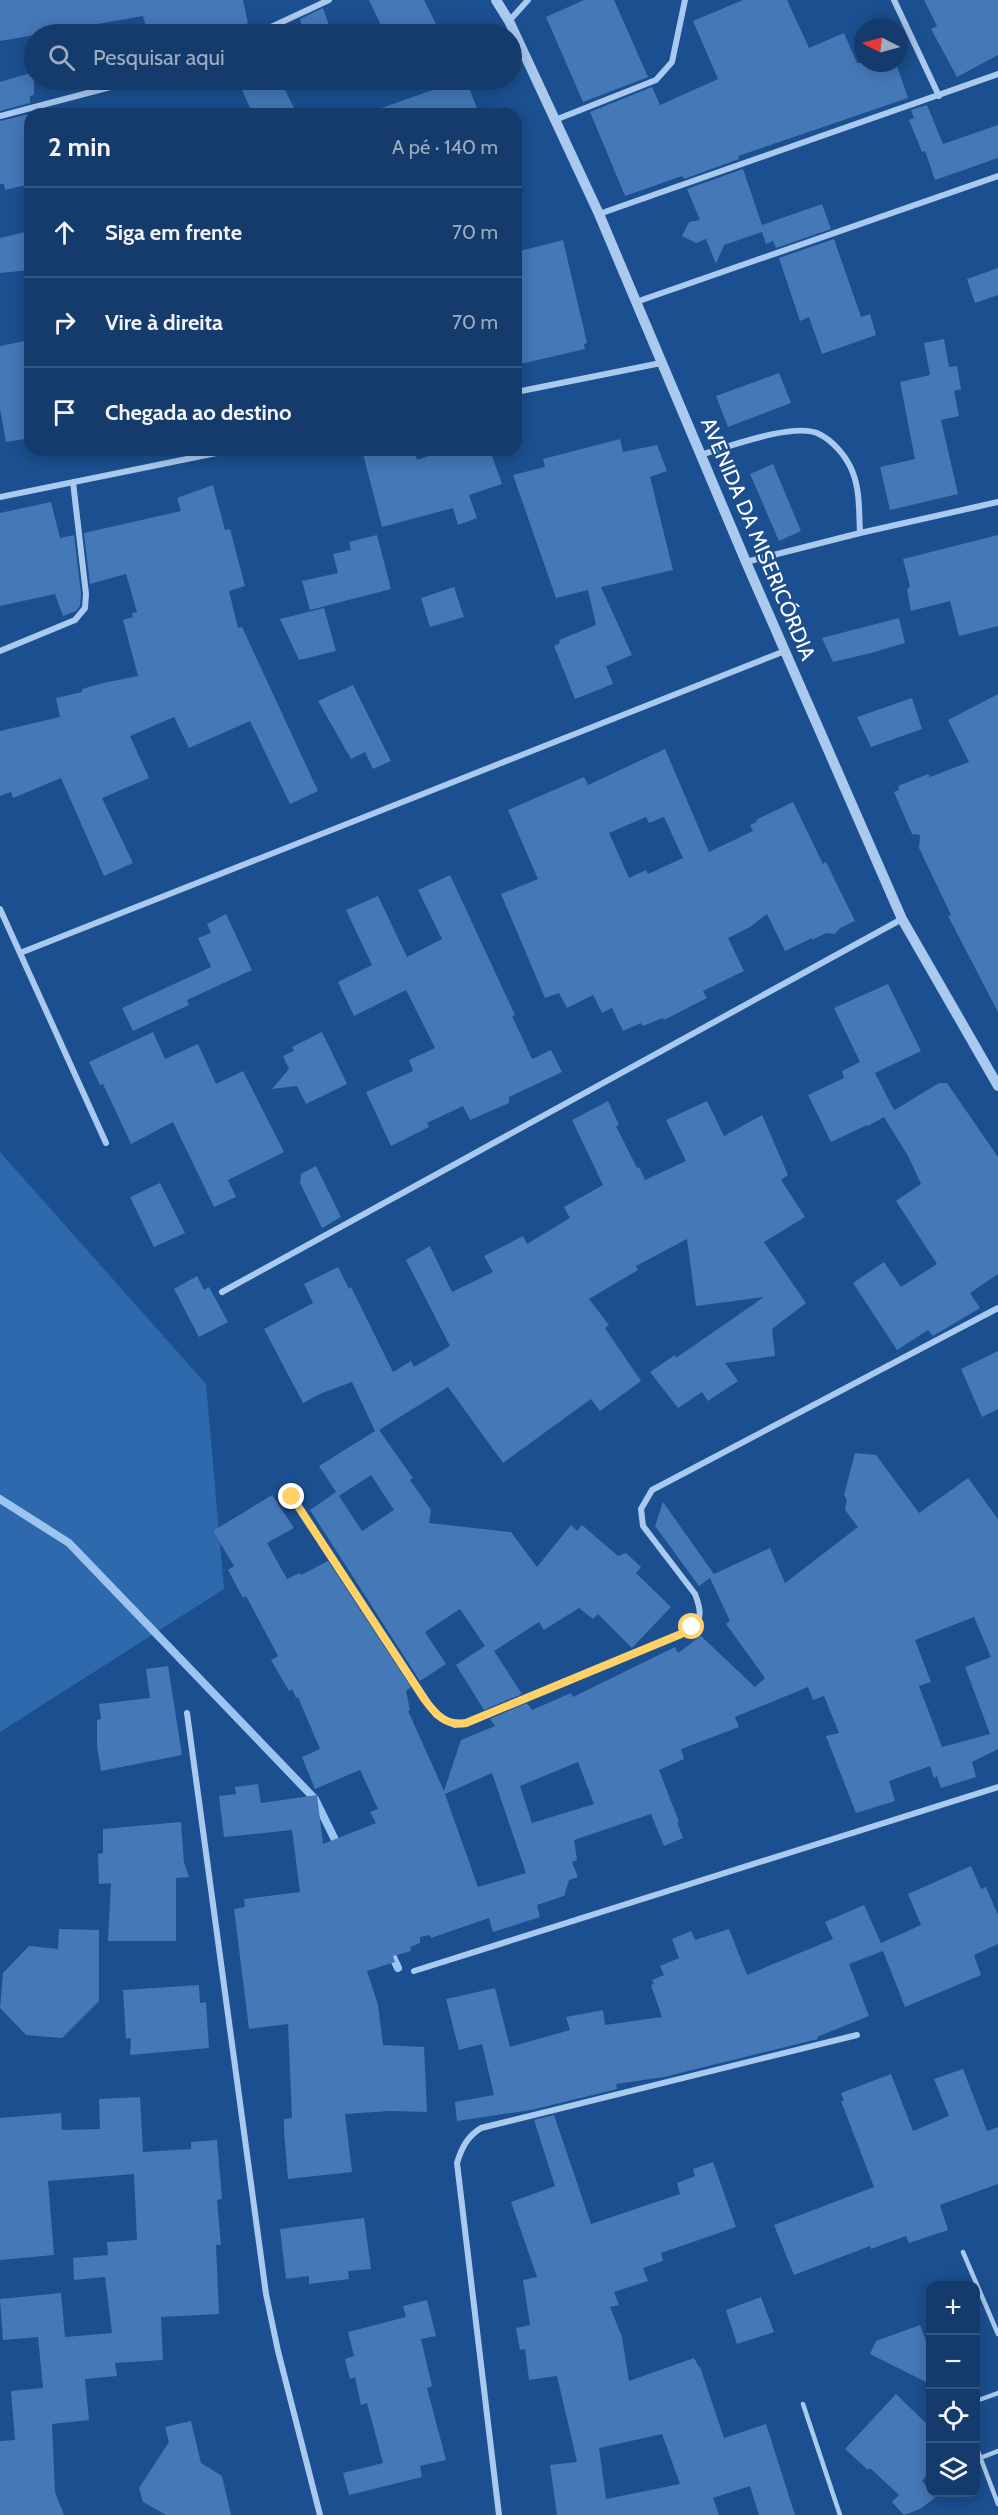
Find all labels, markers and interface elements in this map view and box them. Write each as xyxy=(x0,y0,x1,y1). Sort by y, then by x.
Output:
north arrow xyxy=(854,18,908,72)
search box xyxy=(24,24,522,90)
icon: search xyxy=(45,41,78,74)
text: Pesquisar aqui xyxy=(93,44,225,71)
text: 2 min xyxy=(48,131,111,163)
text: A pé · 140 m xyxy=(392,135,498,159)
icon: ahead xyxy=(48,216,81,249)
text: Siga em frente xyxy=(105,219,242,246)
text: 70 m xyxy=(452,220,498,244)
icon: right xyxy=(48,306,81,339)
text: Vire à direita xyxy=(105,309,223,336)
text: 70 m xyxy=(452,310,498,334)
icon: arrive xyxy=(48,396,81,429)
text: Chegada ao destino xyxy=(105,399,291,426)
street label: AVENIDA DA MISERICÓRDIA xyxy=(696,414,821,664)
route end xyxy=(278,1483,304,1509)
route start xyxy=(678,1613,704,1639)
map controls xyxy=(926,2281,980,2497)
button: + xyxy=(926,2281,980,2335)
button: − xyxy=(926,2335,980,2389)
button: locate xyxy=(926,2389,980,2443)
button: layers xyxy=(926,2443,980,2497)

